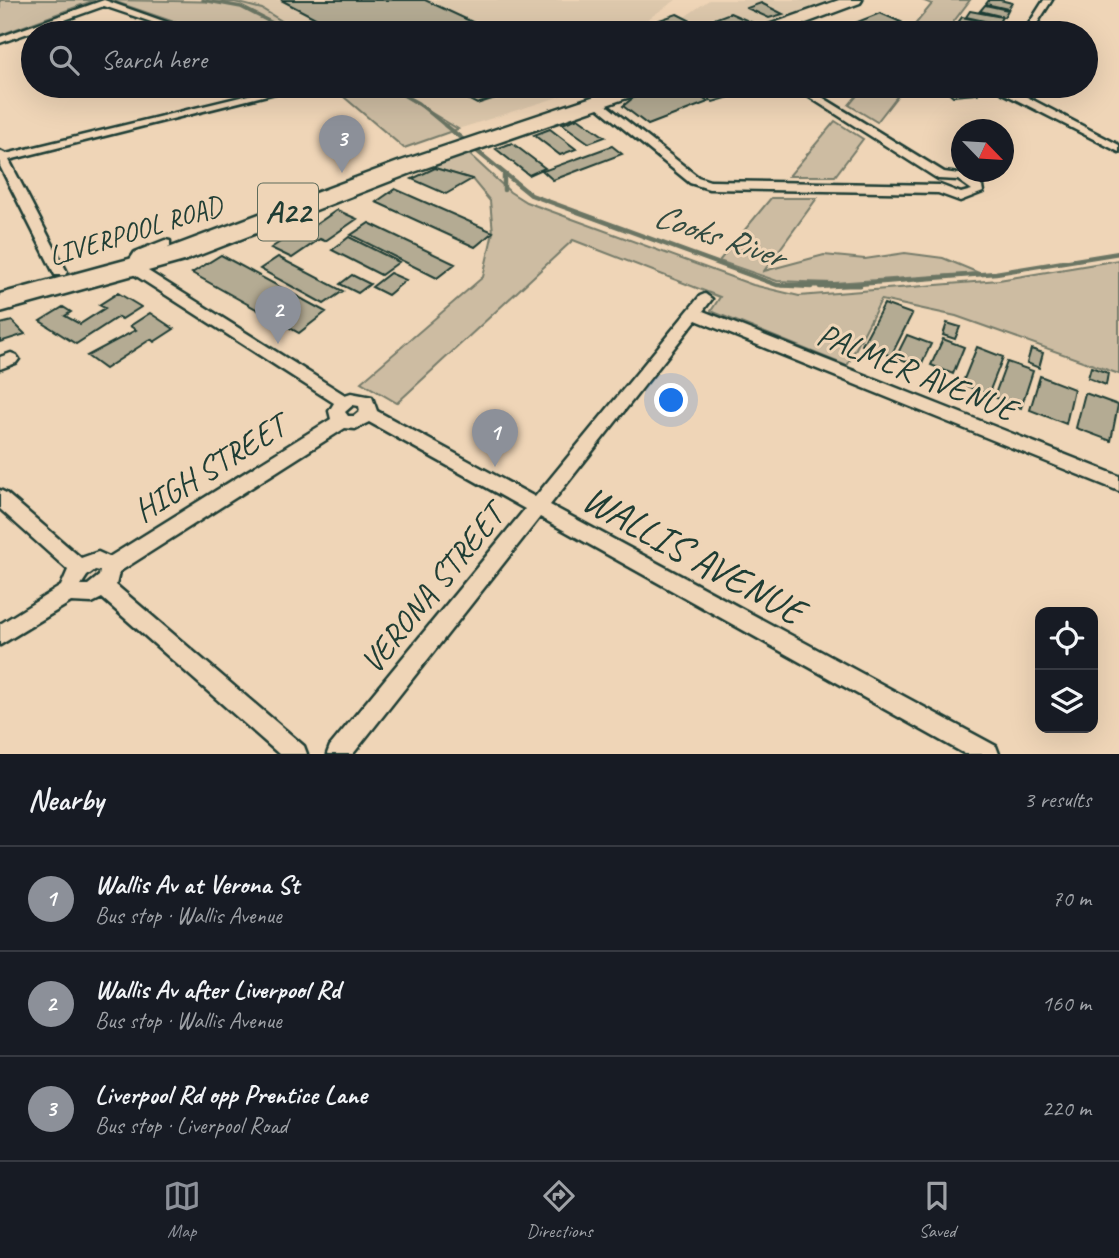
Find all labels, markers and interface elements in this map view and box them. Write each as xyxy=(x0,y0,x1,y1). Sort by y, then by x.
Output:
search box xyxy=(21,21,1098,98)
icon: search xyxy=(45,41,83,79)
text: Search here xyxy=(101,43,207,76)
pin: 3 xyxy=(319,115,365,173)
north arrow xyxy=(951,119,1014,182)
road number: A22 xyxy=(258,184,318,240)
street label: LIVERPOOL ROAD xyxy=(44,187,229,273)
water label: Cooks River xyxy=(648,192,796,281)
pin: 2 xyxy=(255,286,301,344)
street label: PALMER AVENUE xyxy=(811,313,1026,432)
your location xyxy=(654,383,688,417)
street label: HIGH STREET xyxy=(126,401,299,531)
pin: 1 xyxy=(472,409,518,467)
street label: WALLIS AVENUE xyxy=(574,473,817,639)
street label: VERONA STREET xyxy=(351,490,517,682)
map controls xyxy=(1035,607,1098,733)
button: locate xyxy=(1035,607,1098,670)
button: layers xyxy=(1035,670,1098,733)
text: Nearby xyxy=(28,781,104,819)
text: 3 results xyxy=(1024,785,1091,814)
text: Wallis Av at Verona St xyxy=(95,868,299,901)
text: 1 xyxy=(46,884,56,913)
text: 70 m xyxy=(1052,884,1091,913)
text: Bus stop · Wallis Avenue xyxy=(95,901,282,930)
text: Wallis Av after Liverpool Rd xyxy=(95,973,340,1006)
text: 2 xyxy=(46,989,56,1018)
text: 160 m xyxy=(1042,989,1091,1018)
text: Bus stop · Wallis Avenue xyxy=(95,1006,282,1035)
text: Liverpool Rd opp Prentice Lane xyxy=(95,1078,367,1111)
text: 3 xyxy=(46,1094,56,1123)
text: 220 m xyxy=(1042,1094,1091,1123)
text: Bus stop · Liverpool Road xyxy=(95,1111,288,1140)
tab: Map xyxy=(163,1177,201,1243)
tab: Directions xyxy=(526,1177,593,1243)
tab: Saved xyxy=(918,1177,956,1243)

